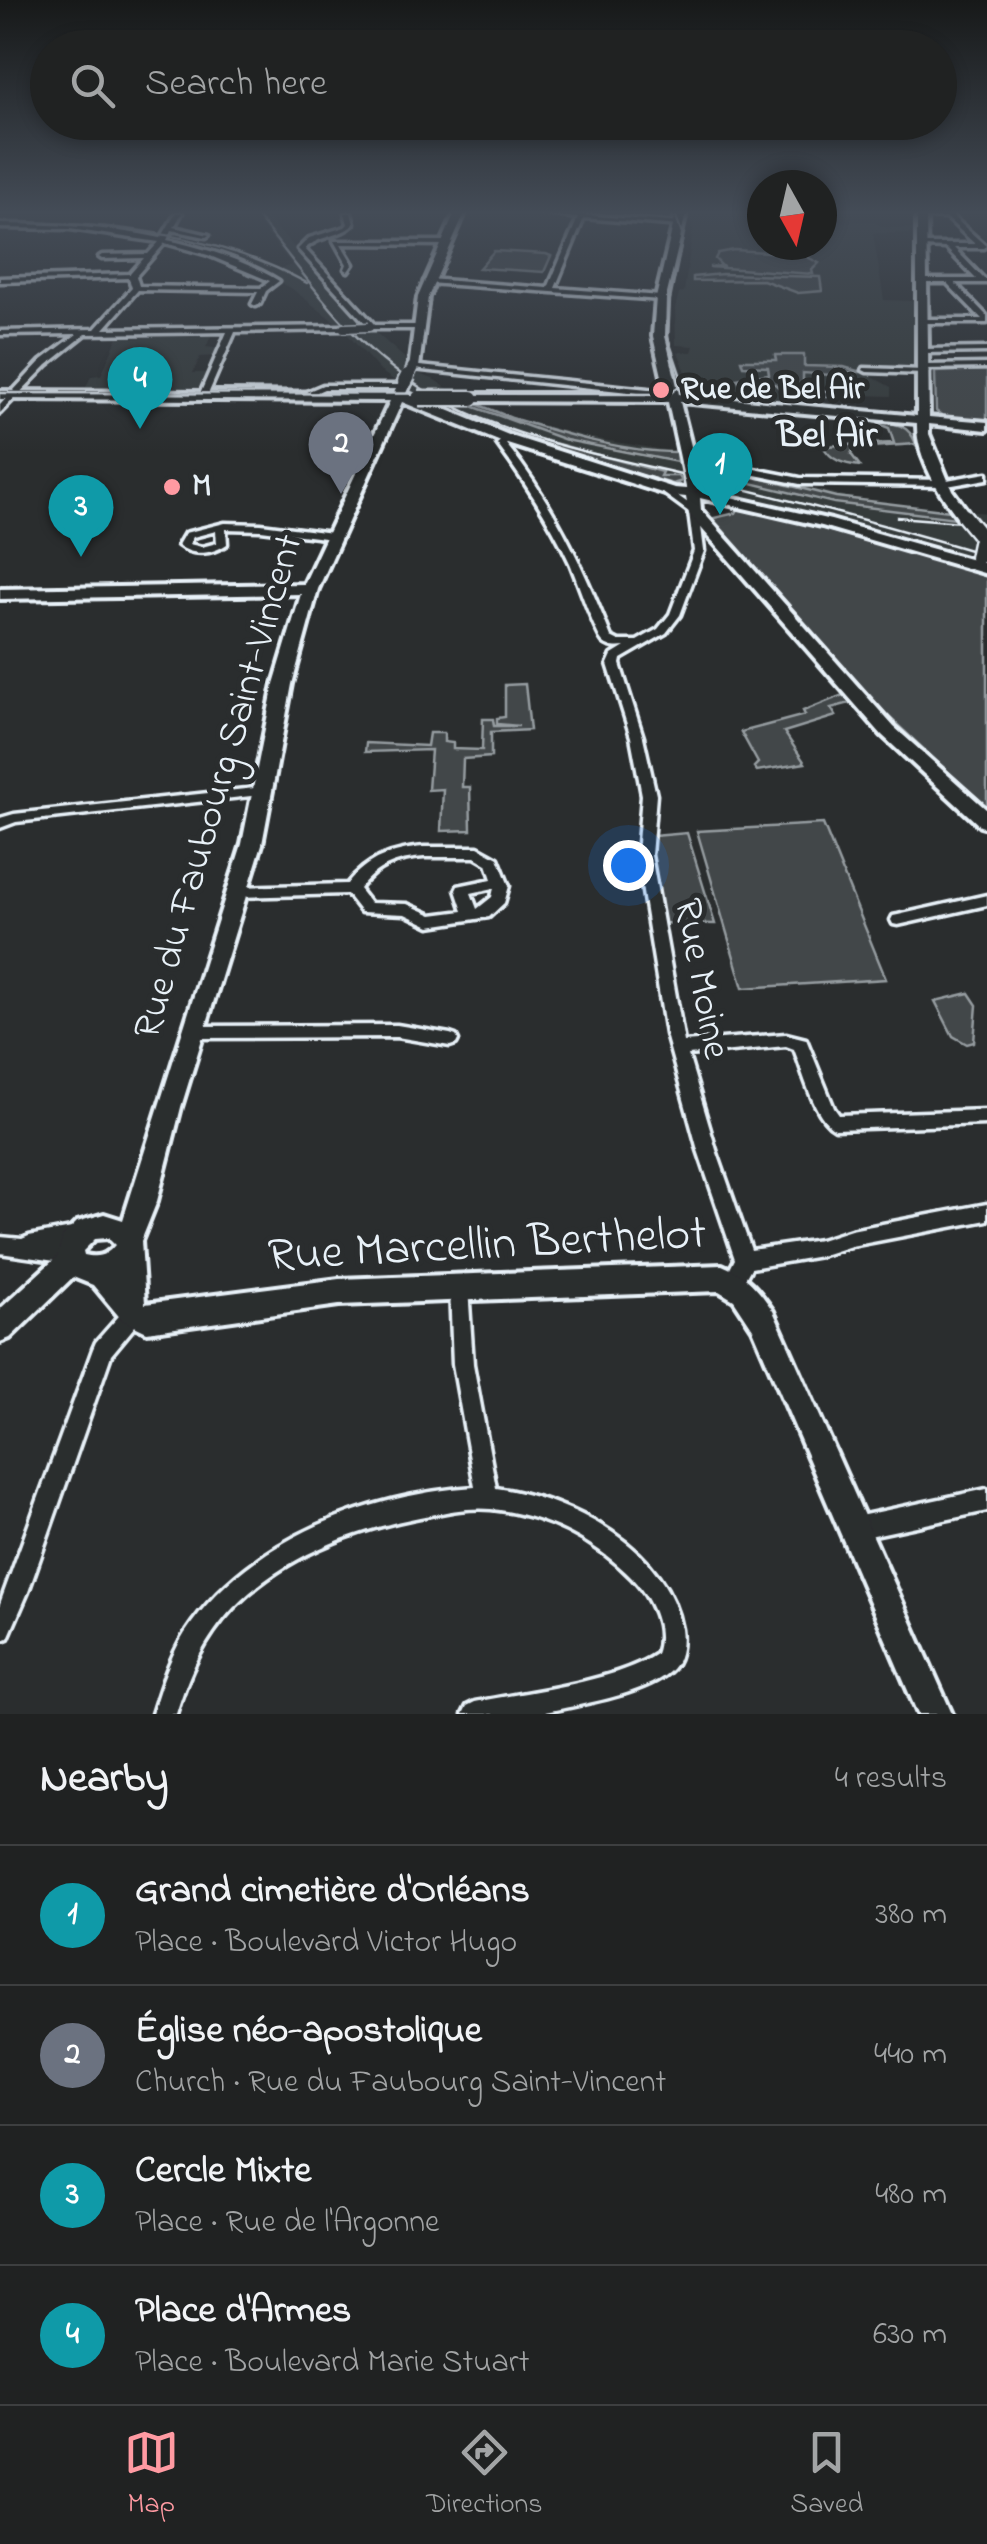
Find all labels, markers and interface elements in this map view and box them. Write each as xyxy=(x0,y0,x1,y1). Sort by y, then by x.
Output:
search box xyxy=(30,30,957,140)
text: Search here xyxy=(145,57,327,113)
icon: search xyxy=(65,58,120,113)
north arrow xyxy=(747,170,837,260)
pin: 4 xyxy=(108,346,172,429)
place label: Rue de Bel Air xyxy=(681,367,865,414)
marker: Rue de Bel Air xyxy=(650,379,672,401)
district label: Bel Air xyxy=(775,409,878,465)
pin: 2 xyxy=(308,412,374,494)
pin: 1 xyxy=(688,432,752,515)
place label: M xyxy=(192,464,211,511)
pin: 3 xyxy=(48,474,114,557)
marker: M xyxy=(161,476,183,498)
street label: Rue du Faubourg Saint-Vincent xyxy=(120,528,320,1046)
your location xyxy=(603,840,654,891)
street label: Rue Moine xyxy=(656,893,744,1065)
street label: Rue Marcellin Berthelot xyxy=(266,1200,708,1292)
text: Nearby xyxy=(40,1749,168,1810)
text: 4 results xyxy=(835,1756,947,1803)
text: Grand cimetière d'Orléans xyxy=(135,1864,530,1920)
text: 1 xyxy=(67,1892,78,1939)
text: 380 m xyxy=(875,1892,947,1939)
text: Place · Boulevard Victor Hugo xyxy=(135,1920,517,1967)
text: Église néo-apostolique xyxy=(135,2004,482,2060)
text: 2 xyxy=(65,2032,80,2079)
text: 440 m xyxy=(874,2032,947,2079)
text: Church · Rue du Faubourg Saint-Vincent xyxy=(135,2060,666,2107)
text: Cercle Mixte xyxy=(135,2144,311,2200)
text: 3 xyxy=(66,2172,79,2219)
text: 480 m xyxy=(875,2172,947,2219)
text: Place · Rue de l'Argonne xyxy=(135,2200,439,2247)
text: Place d'Armes xyxy=(135,2284,351,2340)
text: 4 xyxy=(66,2312,79,2359)
text: 630 m xyxy=(873,2312,947,2359)
text: Place · Boulevard Marie Stuart xyxy=(135,2340,529,2387)
tab: Map xyxy=(124,2425,179,2526)
tab: Directions xyxy=(426,2425,543,2526)
tab: Saved xyxy=(790,2425,863,2526)

